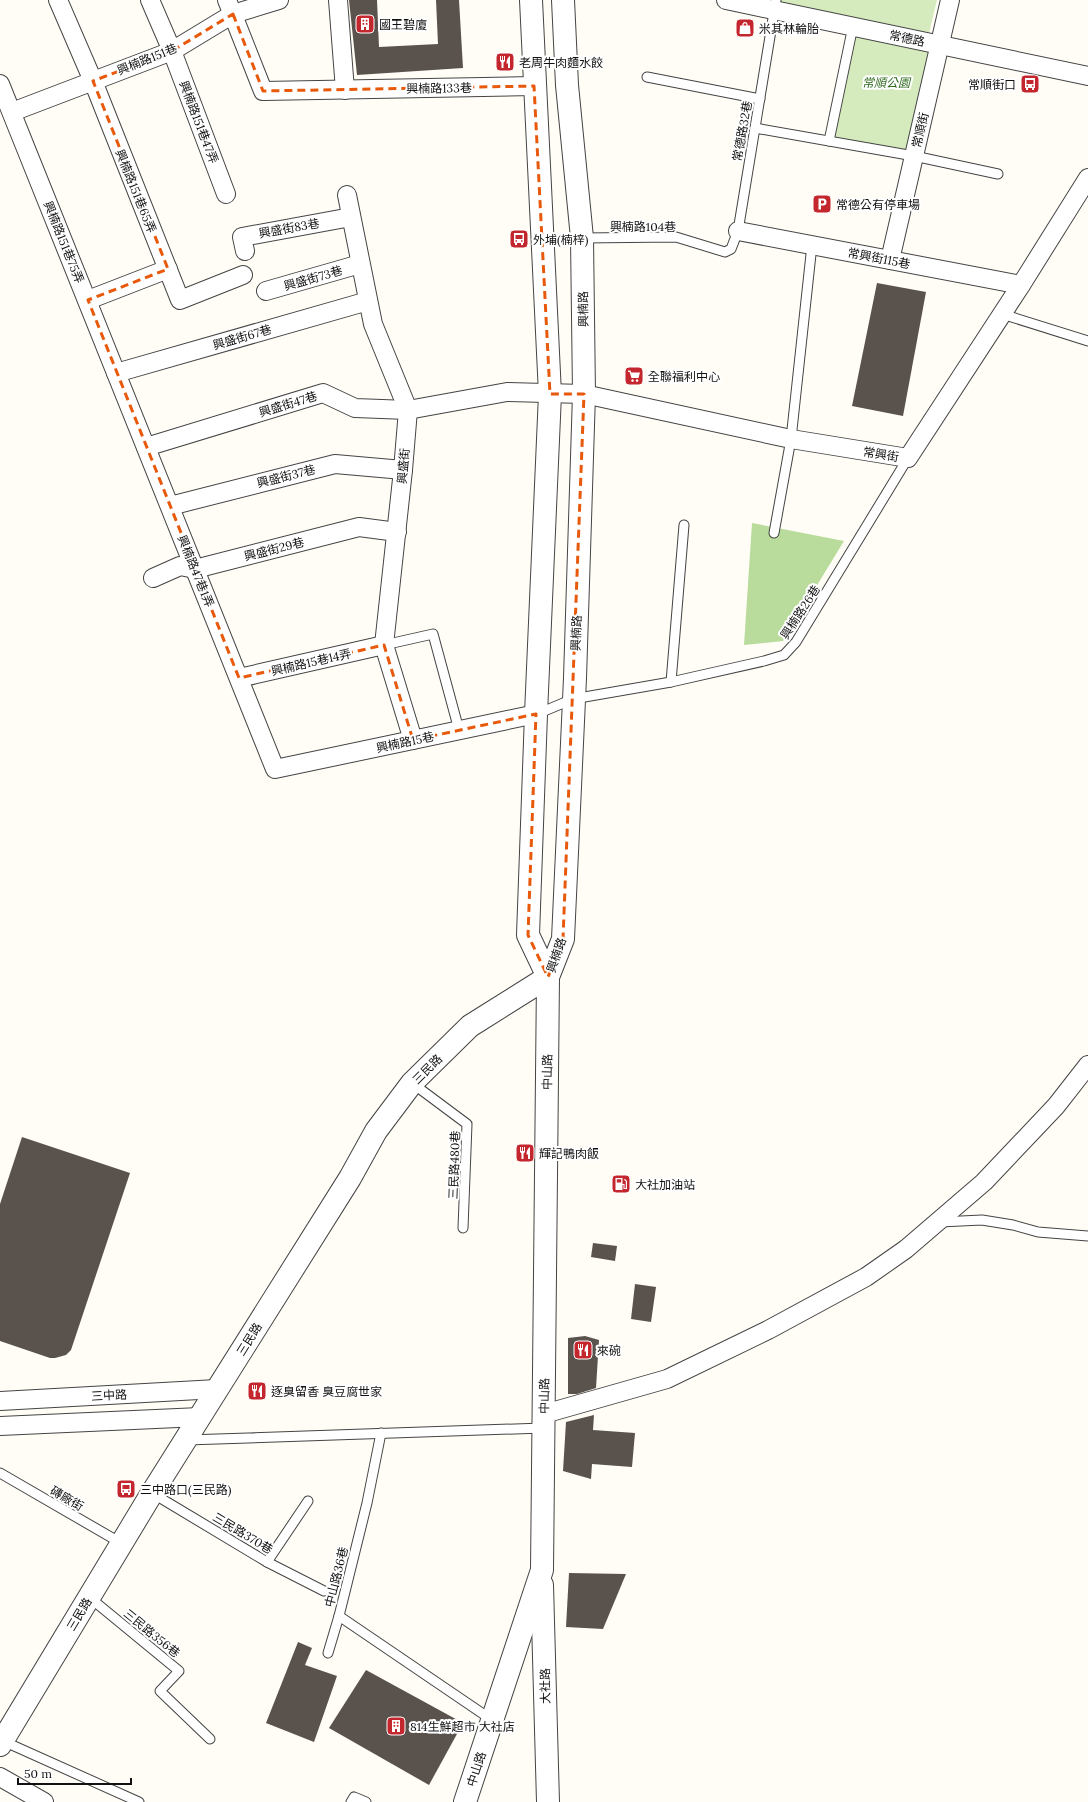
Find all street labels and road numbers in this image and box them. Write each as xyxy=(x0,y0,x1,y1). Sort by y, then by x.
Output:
street label: 常德路 xyxy=(888,27,926,49)
street label: 興楠路151巷 xyxy=(115,40,179,78)
street label: 興楠路151巷47弄 xyxy=(176,79,222,165)
street label: 興楠路133巷 xyxy=(406,80,472,96)
street label: 常德路32巷 xyxy=(729,100,755,162)
street label: 常順街 xyxy=(909,111,931,149)
street label: 興楠路151巷65弄 xyxy=(112,147,160,235)
street label: 興楠路151巷75弄 xyxy=(41,199,87,285)
street label: 興盛街83巷 xyxy=(257,215,321,241)
street label: 興楠路104巷 xyxy=(610,219,676,234)
street label: 常興街115巷 xyxy=(847,245,911,271)
street label: 興盛街73巷 xyxy=(282,262,344,294)
street label: 興楠路 xyxy=(575,291,591,327)
street label: 興盛街67巷 xyxy=(211,321,273,353)
street label: 興盛街47巷 xyxy=(257,388,319,420)
street label: 常興街 xyxy=(862,444,900,464)
street label: 興盛街 xyxy=(394,447,412,485)
street label: 興盛街37巷 xyxy=(255,461,317,491)
street label: 興楠路47巷1弄 xyxy=(175,533,217,609)
street label: 興盛街29巷 xyxy=(242,534,306,564)
street label: 興楠路26巷 xyxy=(777,582,823,642)
street label: 興楠路 xyxy=(568,615,584,651)
street label: 興楠路15巷14弄 xyxy=(269,645,353,679)
street label: 興楠路15巷 xyxy=(375,729,435,755)
street label: 興楠路 xyxy=(543,936,569,974)
street label: 三民路 xyxy=(409,1051,445,1087)
street label: 中山路 xyxy=(539,1054,555,1090)
street label: 三民路480巷 xyxy=(445,1130,463,1200)
street label: 三民路 xyxy=(233,1320,265,1358)
street label: 中山路 xyxy=(536,1378,552,1414)
street label: 三中路 xyxy=(91,1387,127,1403)
street label: 磚廠街 xyxy=(48,1483,86,1513)
street label: 三民路370巷 xyxy=(210,1509,276,1557)
street label: 中山路36巷 xyxy=(321,1545,351,1609)
street label: 三民路 xyxy=(63,1595,95,1633)
street label: 三民路356巷 xyxy=(121,1606,183,1660)
street label: 大社路 xyxy=(537,1668,553,1704)
street label: 中山路 xyxy=(463,1750,489,1788)

